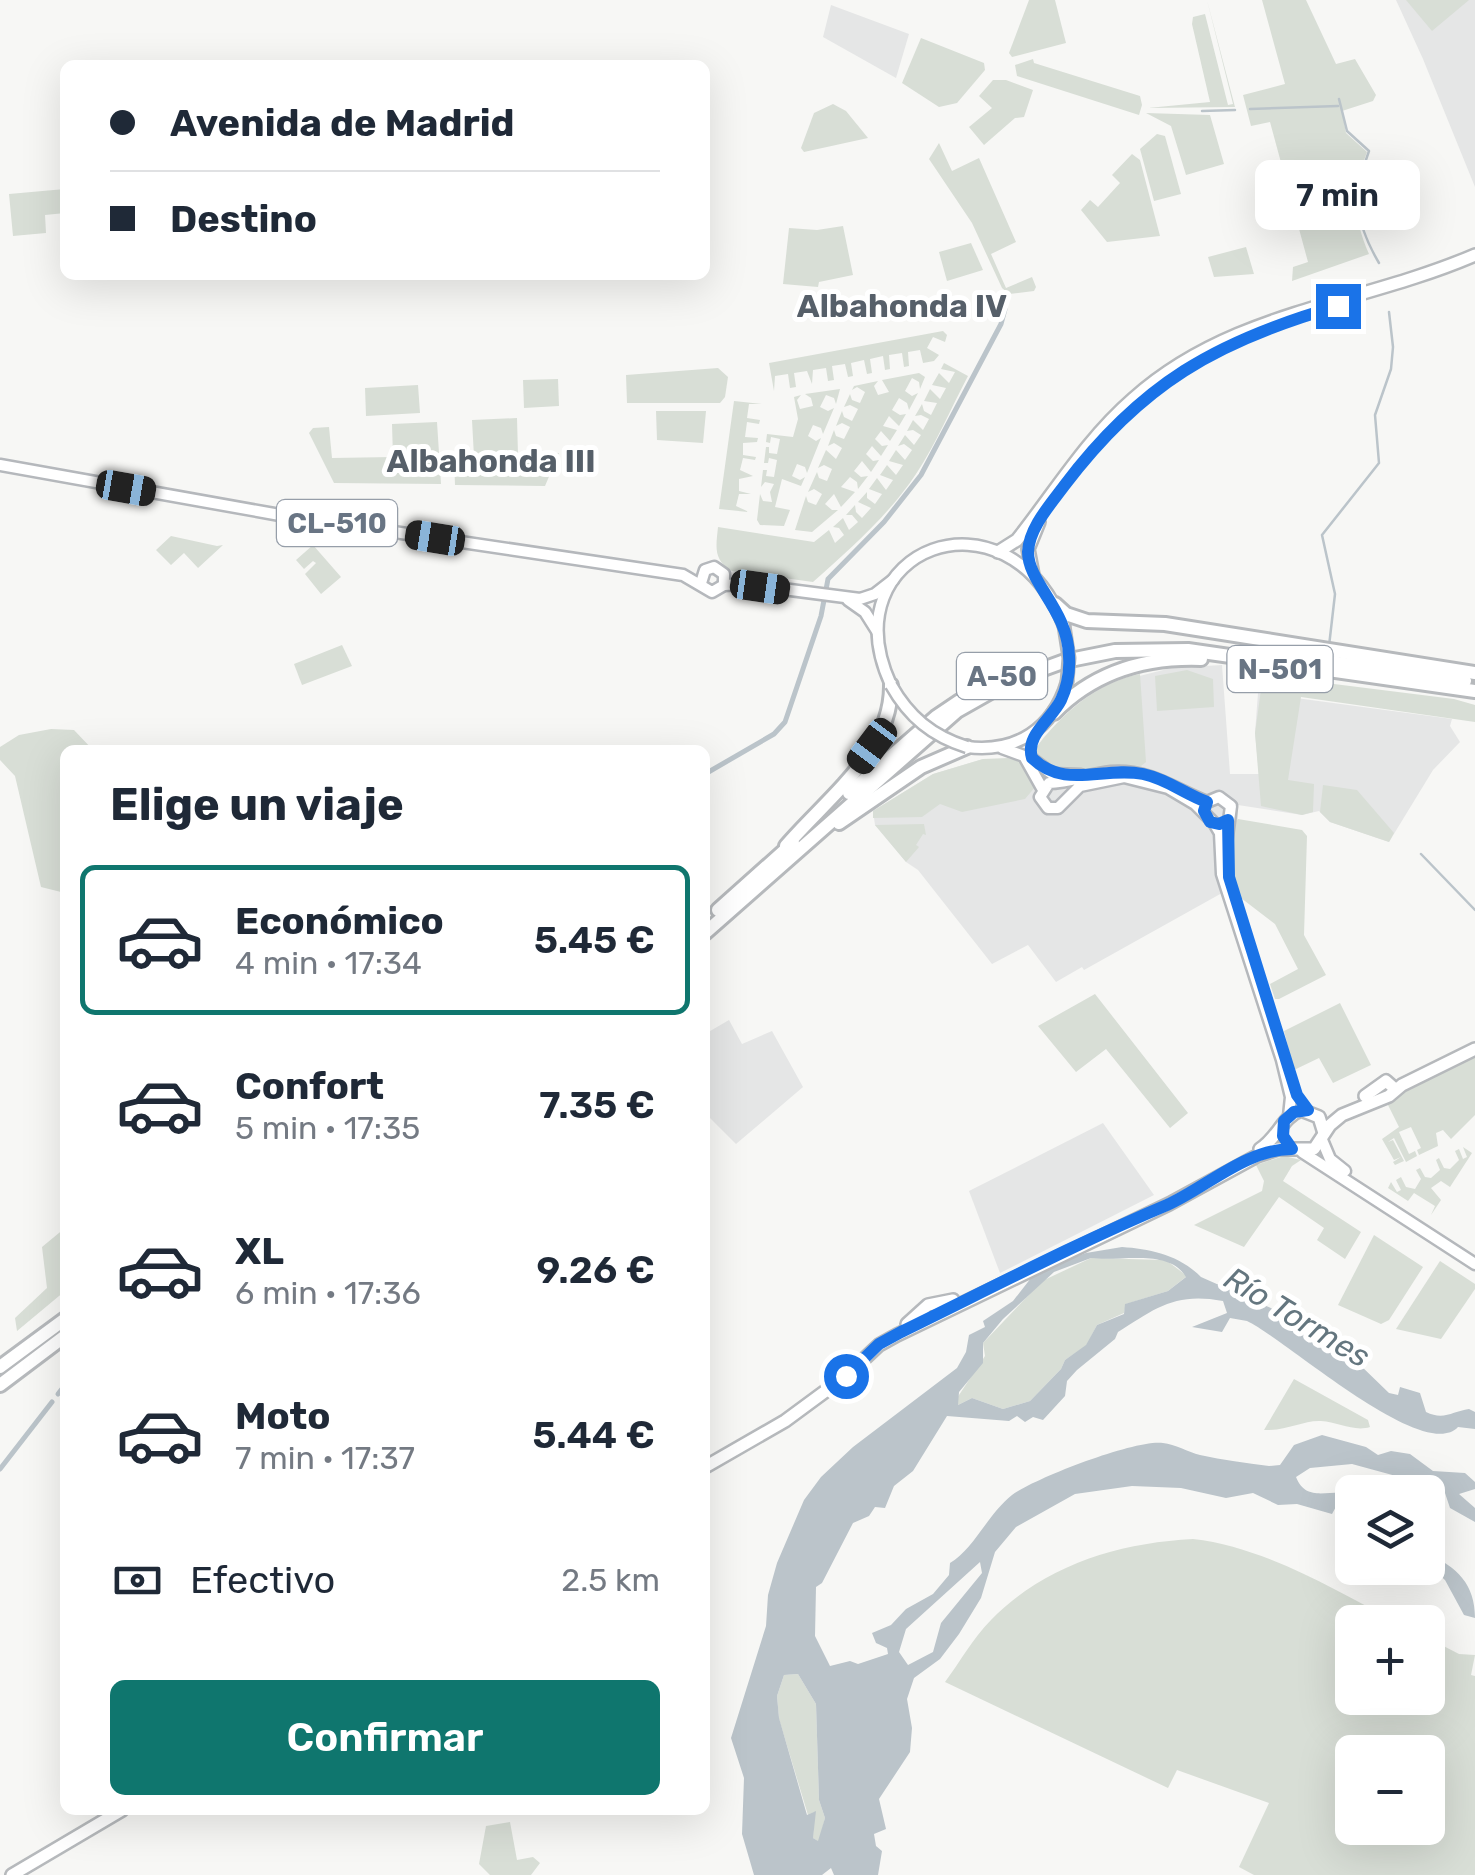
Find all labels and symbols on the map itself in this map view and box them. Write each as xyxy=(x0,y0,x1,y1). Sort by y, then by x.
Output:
callout: 7 min xyxy=(1256,161,1420,231)
route end xyxy=(1316,284,1361,329)
district label: Albahonda IV xyxy=(797,287,1007,325)
district label: Albahonda III xyxy=(386,442,596,480)
car xyxy=(94,468,158,508)
road number: CL-510 xyxy=(277,500,397,546)
car xyxy=(403,518,467,558)
car xyxy=(728,568,792,606)
road number: N-501 xyxy=(1228,646,1332,692)
road number: A-50 xyxy=(957,653,1047,699)
car xyxy=(842,713,902,779)
water label: Río Tormes xyxy=(1217,1259,1377,1375)
route start xyxy=(824,1354,869,1399)

